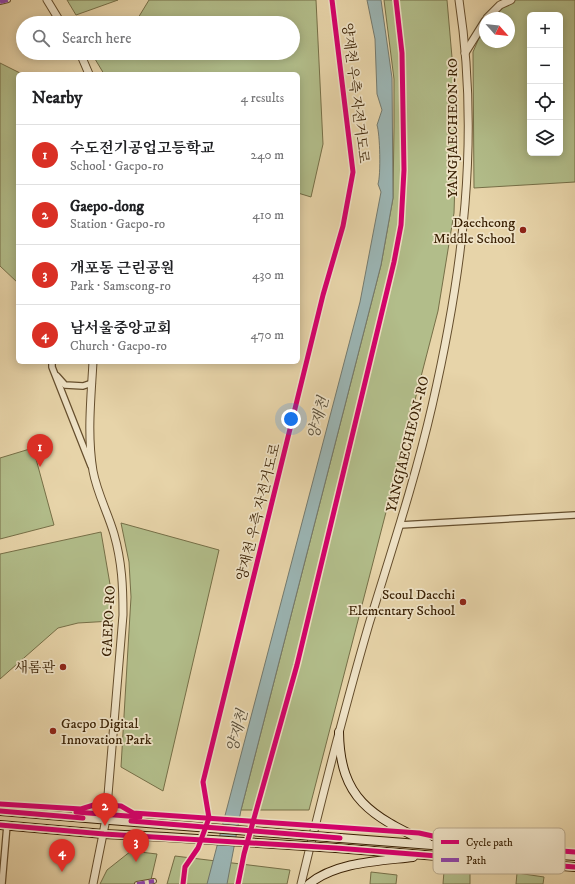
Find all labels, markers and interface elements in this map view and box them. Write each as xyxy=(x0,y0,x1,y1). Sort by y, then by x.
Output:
north arrow xyxy=(479,12,515,48)
map controls xyxy=(527,12,563,156)
button: + xyxy=(527,12,563,48)
search box xyxy=(16,16,300,60)
street label: 양재천 우측 자전거도로 xyxy=(337,22,373,165)
icon: search xyxy=(30,27,52,49)
text: Search here xyxy=(62,29,131,48)
button: − xyxy=(527,48,563,84)
street label: YANGJAECHEON-RO xyxy=(444,58,462,198)
button: locate xyxy=(527,84,563,120)
text: Nearby xyxy=(32,87,82,109)
text: 4 results xyxy=(241,90,284,106)
button: layers xyxy=(527,120,563,156)
text: 수도전기공업고등학교 xyxy=(70,139,215,158)
text: 1 xyxy=(43,147,47,163)
text: 240 m xyxy=(251,147,284,163)
text: School · Gaepo-ro xyxy=(70,158,164,174)
text: Gaepo-dong xyxy=(70,197,144,216)
text: 2 xyxy=(42,207,48,223)
text: 410 m xyxy=(252,207,284,223)
place label: Daecheong Middle School xyxy=(433,214,516,248)
text: Station · Gaepo-ro xyxy=(70,216,165,232)
marker: Daecheong Middle School xyxy=(518,225,528,235)
text: 개포동 근린공원 xyxy=(70,259,175,278)
text: 3 xyxy=(43,267,47,283)
text: 430 m xyxy=(252,267,284,283)
text: Park · Samseong-ro xyxy=(70,278,171,294)
text: 남서울중앙교회 xyxy=(70,319,171,338)
text: 4 xyxy=(41,327,49,343)
text: 470 m xyxy=(251,327,284,343)
text: Church · Gaepo-ro xyxy=(70,338,167,354)
street label: YANGJAECHEON-RO xyxy=(382,374,434,514)
water label: 양재천 xyxy=(304,393,334,442)
your location xyxy=(281,409,301,429)
pin: 1 xyxy=(27,434,53,467)
street label: 양재천 우측 자전거도로 xyxy=(233,441,285,583)
street label: GAEPO-RO xyxy=(98,585,120,657)
place label: Seoul Daechi Elementary School xyxy=(348,586,456,620)
marker: Seoul Daechi Elementary School xyxy=(458,597,468,607)
place label: 새롬관 xyxy=(14,659,55,677)
marker: 새롬관 xyxy=(58,662,68,672)
water label: 양재천 xyxy=(223,706,253,755)
place label: Gaepo Digital Innovation Park xyxy=(61,715,152,749)
marker: Gaepo Digital Innovation Park xyxy=(48,726,58,736)
pin: 2 xyxy=(92,793,118,826)
legend xyxy=(433,828,565,874)
pin: 3 xyxy=(123,829,149,862)
text: Cycle path xyxy=(466,836,513,850)
pin: 4 xyxy=(49,839,75,872)
text: Path xyxy=(466,854,487,868)

